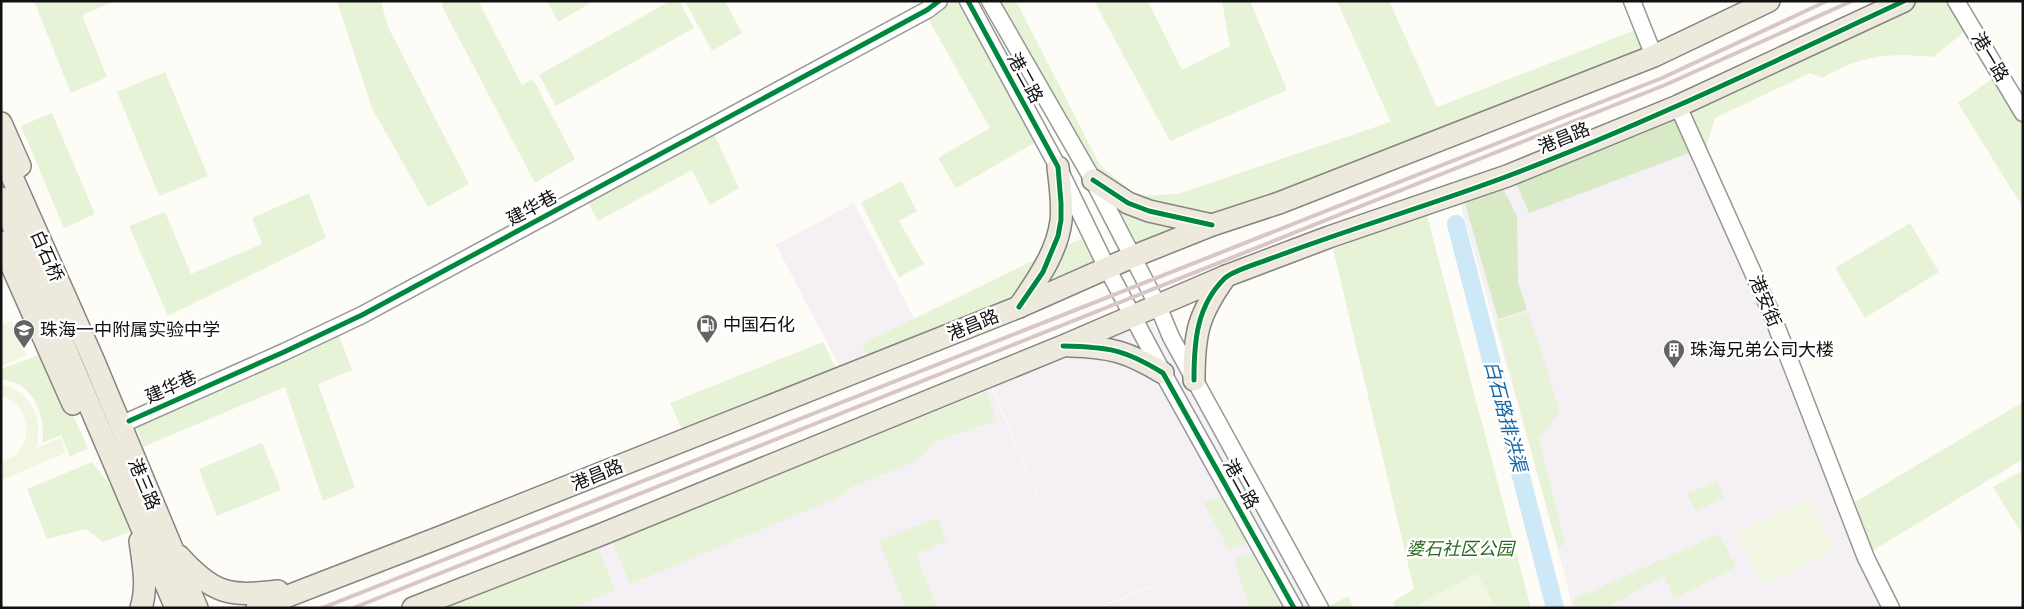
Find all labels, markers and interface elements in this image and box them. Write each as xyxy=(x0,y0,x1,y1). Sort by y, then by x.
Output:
street label: 港一路 xyxy=(1967,28,2013,86)
street label: 港二路 xyxy=(1002,49,1048,107)
street label: 港昌路 xyxy=(1535,118,1593,158)
street label: 建华巷 xyxy=(503,186,561,230)
street label: 白石桥 xyxy=(26,227,68,285)
street label: 港安街 xyxy=(1744,272,1786,330)
street label: 港昌路 xyxy=(944,305,1002,345)
fuel station icon: 中国石化 xyxy=(695,313,719,344)
place label: 中国石化 xyxy=(723,314,795,336)
school or university icon: 珠海一中附属实验中学 xyxy=(12,318,36,349)
place label: 珠海一中附属实验中学 xyxy=(40,319,220,341)
building icon: 珠海兄弟公司大楼 xyxy=(1662,338,1686,369)
place label: 珠海兄弟公司大楼 xyxy=(1690,339,1834,361)
water label: 白石路排洪渠 xyxy=(1480,358,1532,477)
street label: 建华巷 xyxy=(142,366,200,408)
street label: 港三路 xyxy=(123,455,165,513)
street label: 港昌路 xyxy=(568,455,626,495)
street label: 港二路 xyxy=(1218,455,1264,513)
park label: 婆石社区公园 xyxy=(1406,538,1517,560)

